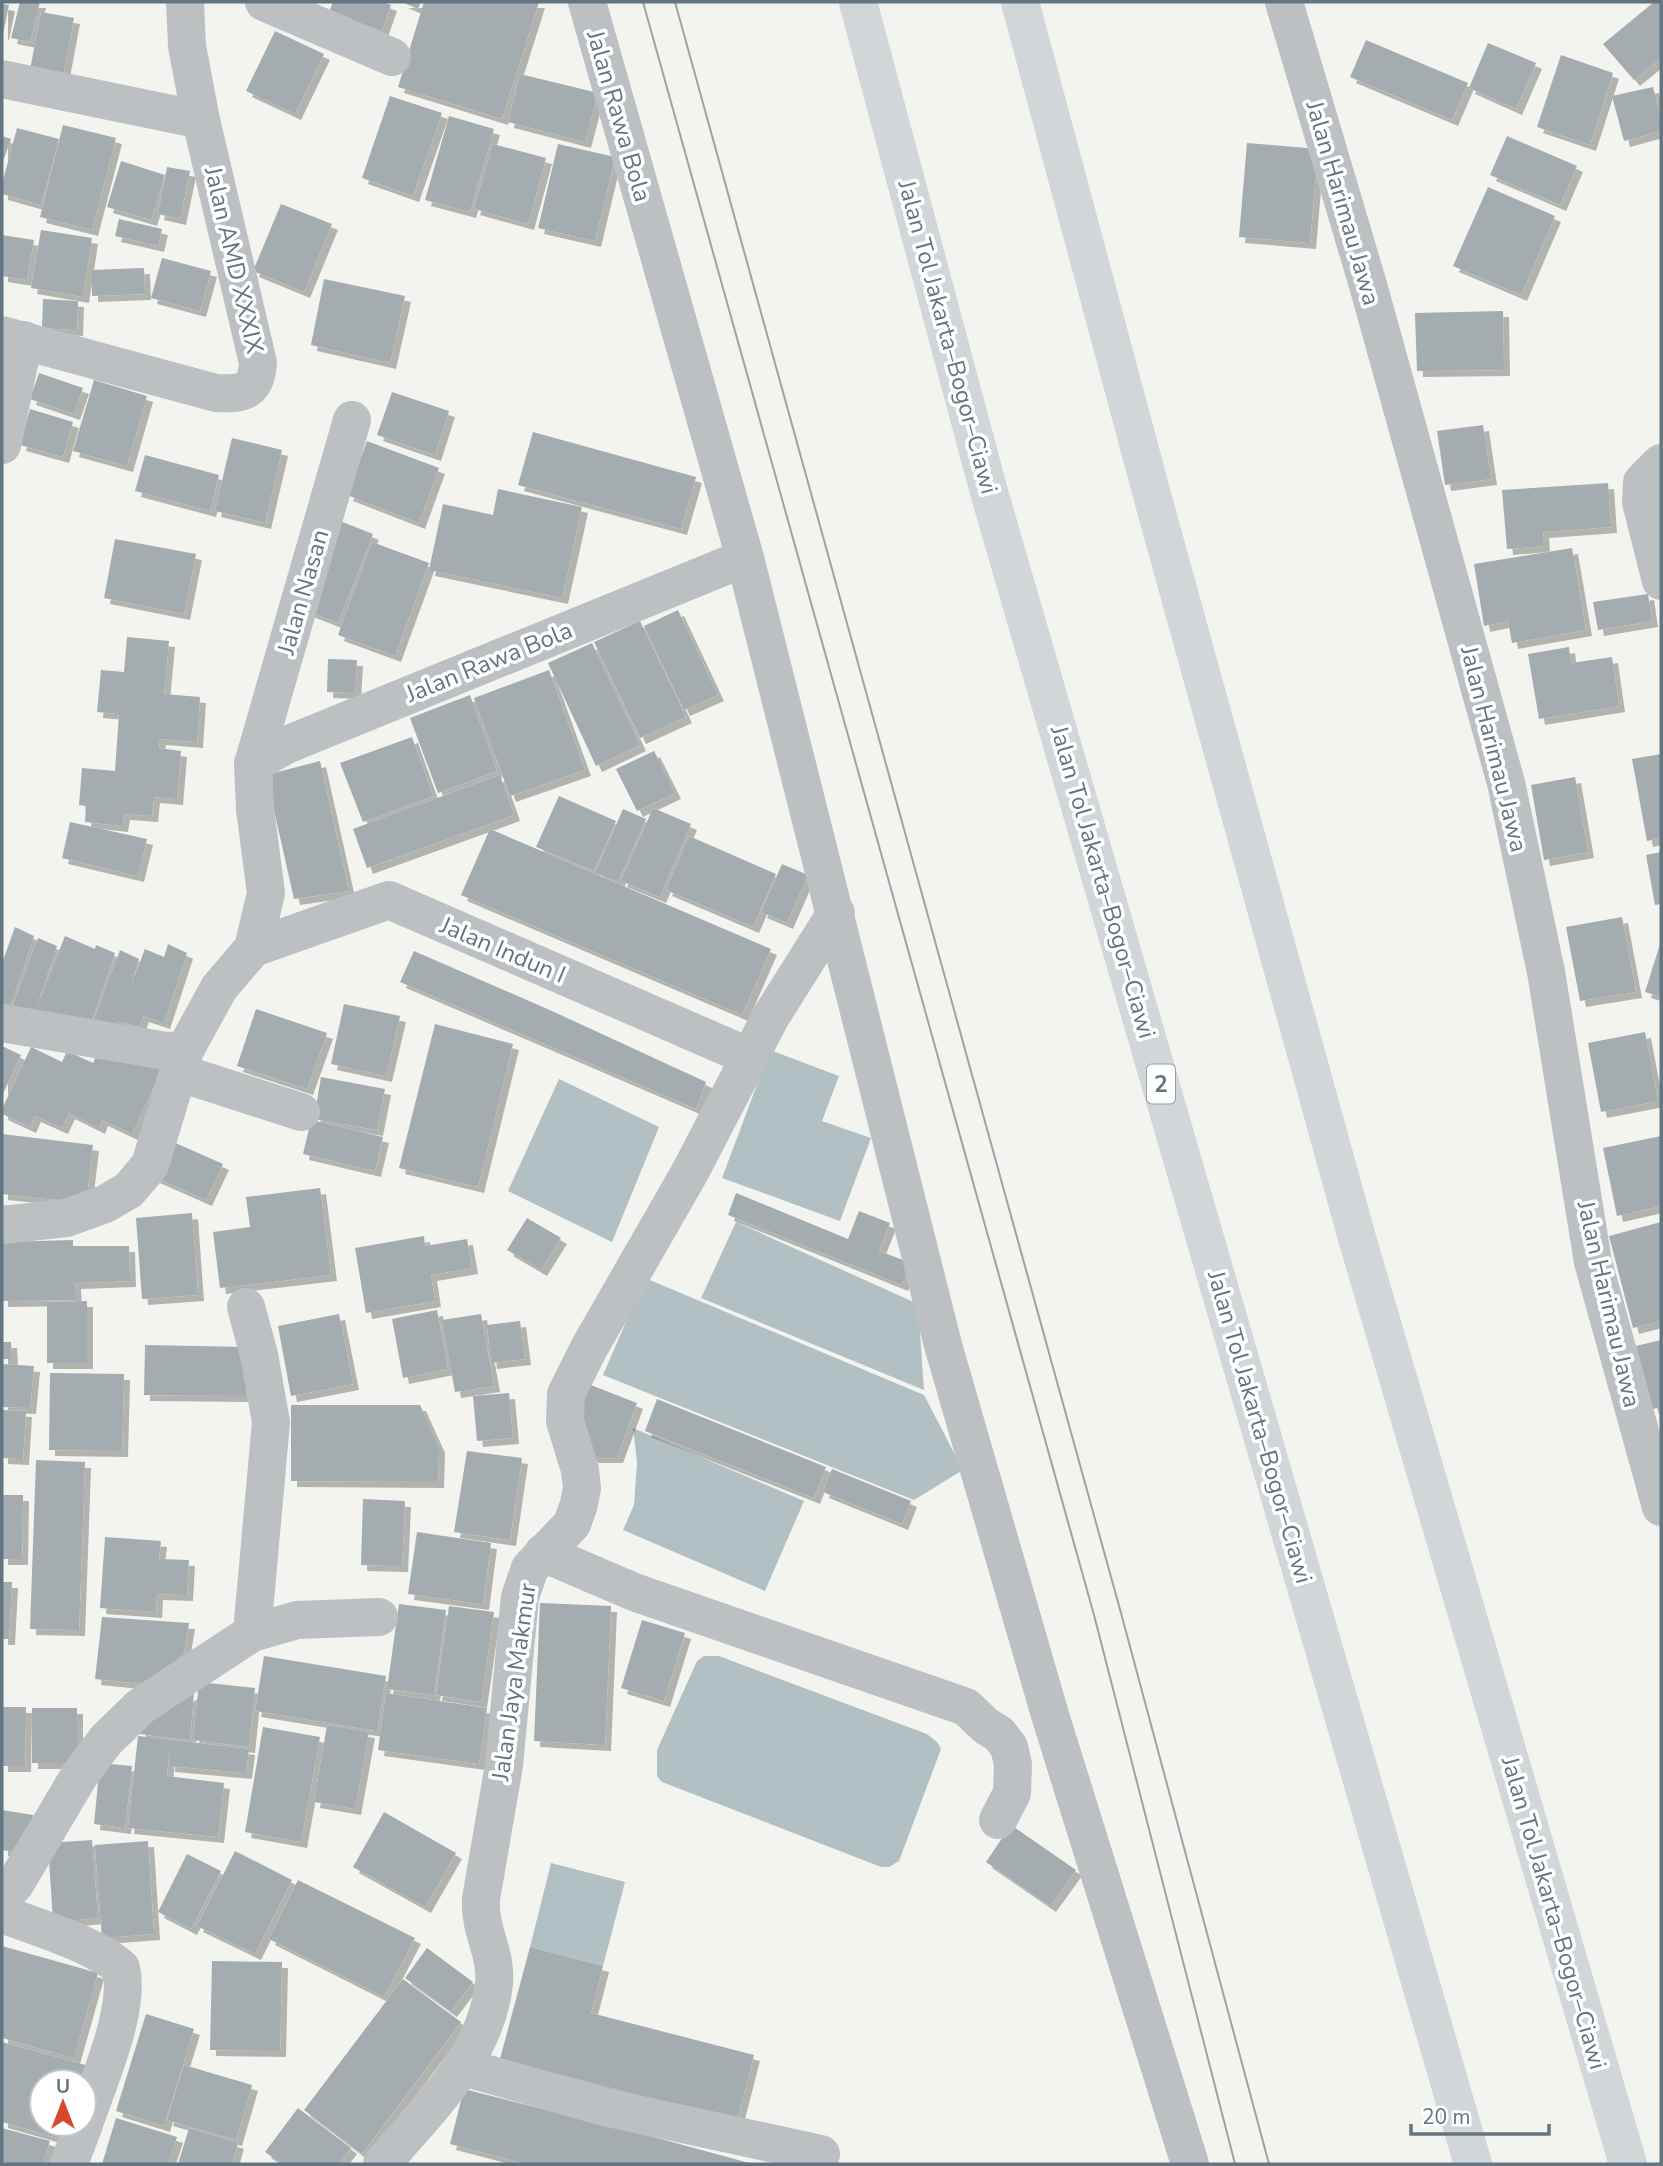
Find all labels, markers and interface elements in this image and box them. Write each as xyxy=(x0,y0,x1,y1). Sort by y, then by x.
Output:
street label: Jalan Rawa Bola xyxy=(579,26,659,205)
street label: Jalan Harimau Jawa xyxy=(1298,96,1387,309)
street label: Jalan AMD XXXIX xyxy=(197,163,271,357)
street label: Jalan Tol Jakarta–Bogor–Ciawi xyxy=(890,175,1005,498)
street label: Jalan Nasan xyxy=(270,526,336,659)
street label: Jalan Rawa Bola xyxy=(400,614,577,710)
street label: Jalan Harimau Jawa xyxy=(1453,642,1535,855)
street label: Jalan Tol Jakarta–Bogor–Ciawi xyxy=(1043,721,1163,1042)
street label: Jalan Indun I xyxy=(434,909,571,991)
road number: 2 xyxy=(1147,1064,1175,1104)
street label: Jalan Harimau Jawa xyxy=(1569,1197,1648,1410)
street label: Jalan Tol Jakarta–Bogor–Ciawi xyxy=(1200,1266,1320,1587)
street label: Jalan Jaya Makmur xyxy=(484,1581,544,1784)
street label: Jalan Tol Jakarta–Bogor–Ciawi xyxy=(1494,1752,1614,2073)
north arrow xyxy=(28,2068,98,2138)
text: U xyxy=(56,2074,70,2100)
scale bar xyxy=(1411,2092,1549,2136)
text: 20 m xyxy=(1422,2103,1471,2131)

